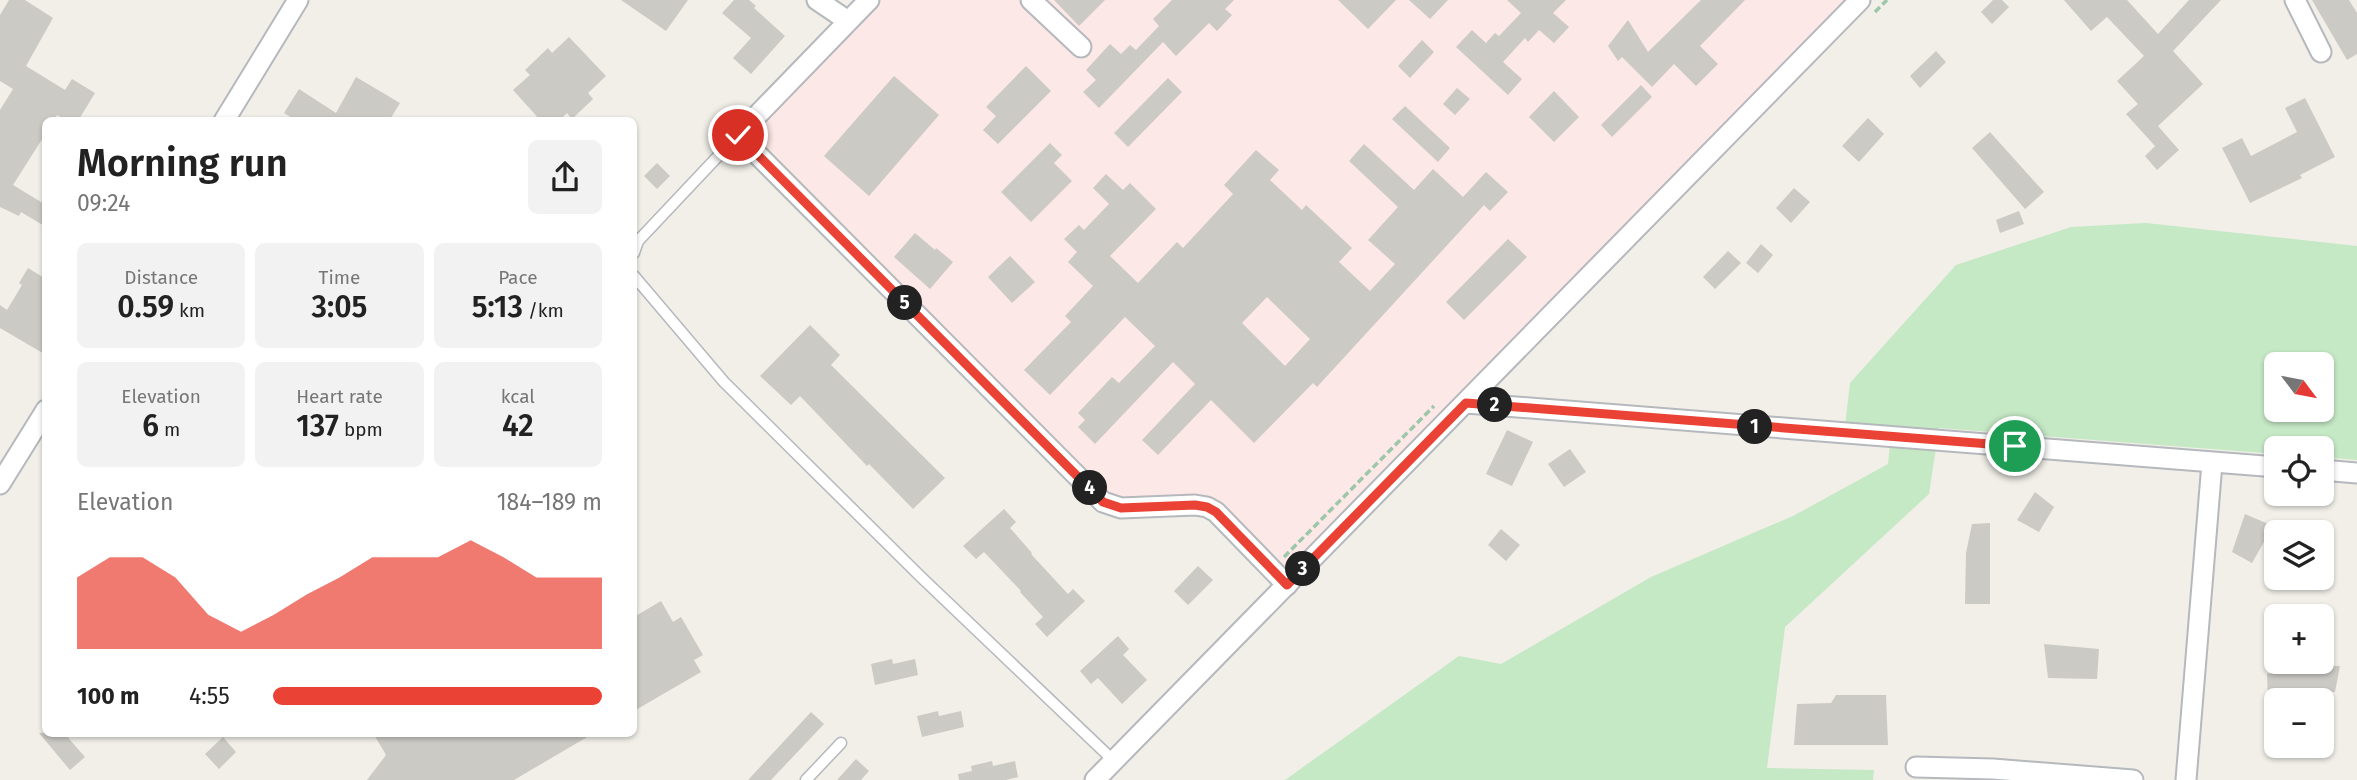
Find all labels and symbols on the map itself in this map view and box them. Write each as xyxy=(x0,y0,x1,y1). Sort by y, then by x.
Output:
pin xyxy=(708,105,768,165)
pin: 5 xyxy=(888,286,922,320)
north arrow xyxy=(2264,352,2334,422)
pin: 2 xyxy=(1478,388,1512,422)
pin: 1 xyxy=(1738,410,1772,444)
pin xyxy=(1985,416,2045,476)
pin: 4 xyxy=(1072,470,1108,505)
pin: 3 xyxy=(1286,552,1320,586)

